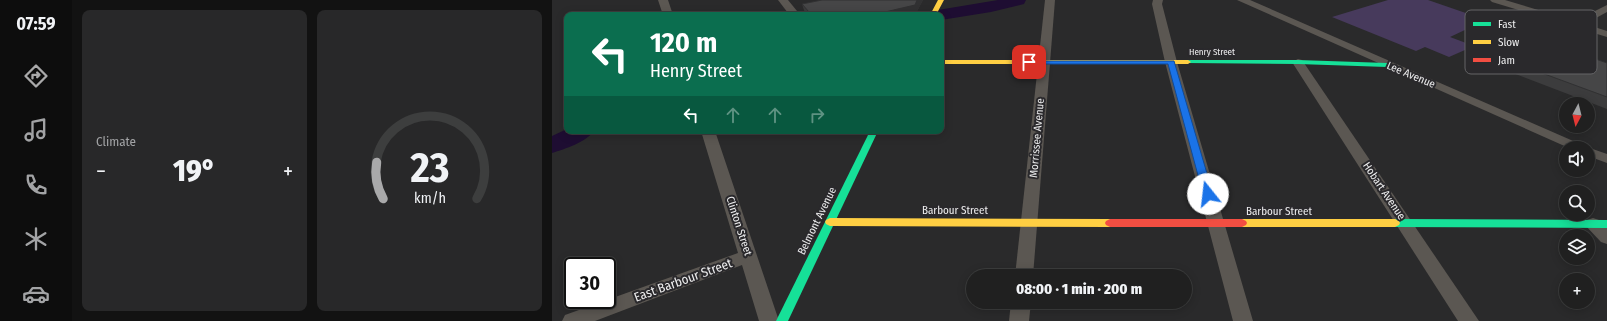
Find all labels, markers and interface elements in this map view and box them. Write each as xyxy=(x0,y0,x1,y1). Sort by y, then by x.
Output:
legend xyxy=(1465,10,1597,74)
text: 07:59 xyxy=(16,13,56,35)
text: Fast xyxy=(1498,18,1516,31)
text: 120 m xyxy=(650,26,717,59)
icon: left xyxy=(584,28,636,80)
text: Slow xyxy=(1498,36,1519,49)
pin xyxy=(1012,45,1046,79)
street label: Henry Street xyxy=(1189,47,1235,57)
icon: arrive xyxy=(1018,51,1040,73)
text: Jam xyxy=(1498,54,1515,67)
street label: Lee Avenue xyxy=(1385,59,1437,91)
text: Henry Street xyxy=(650,60,742,82)
icon: directions xyxy=(22,62,50,90)
north arrow xyxy=(1559,97,1595,133)
map controls xyxy=(1559,97,1595,309)
street label: Morrissee Avenue xyxy=(1027,98,1047,178)
icon: left xyxy=(680,104,702,126)
icon: ahead xyxy=(722,104,744,126)
icon: ahead xyxy=(764,104,786,126)
icon: right xyxy=(806,104,828,126)
icon: music xyxy=(22,116,50,144)
text: Climate xyxy=(96,134,136,149)
button: sound xyxy=(1559,141,1595,177)
text: 23 xyxy=(409,142,449,192)
text: 19° xyxy=(173,153,216,189)
text: − xyxy=(96,158,106,185)
text: + xyxy=(283,158,293,185)
street label: Hobart Avenue xyxy=(1360,160,1408,222)
icon: phone xyxy=(22,171,50,199)
position arrow xyxy=(1187,173,1229,215)
street label: Belmont Avenue xyxy=(795,185,839,257)
button: search xyxy=(1559,185,1595,221)
text: km/h xyxy=(414,189,445,206)
street label: Clinton Street xyxy=(723,195,755,258)
street label: Barbour Street xyxy=(922,204,988,217)
street label: Barbour Street xyxy=(1246,205,1312,218)
icon: climate xyxy=(22,225,50,253)
button: layers xyxy=(1559,229,1595,265)
street label: East Barbour Street xyxy=(632,255,735,305)
speed limit sign: 30 xyxy=(564,257,616,309)
button: + xyxy=(1559,273,1595,309)
icon: car xyxy=(22,280,50,308)
text: 08:00 · 1 min · 200 m xyxy=(1016,280,1142,298)

